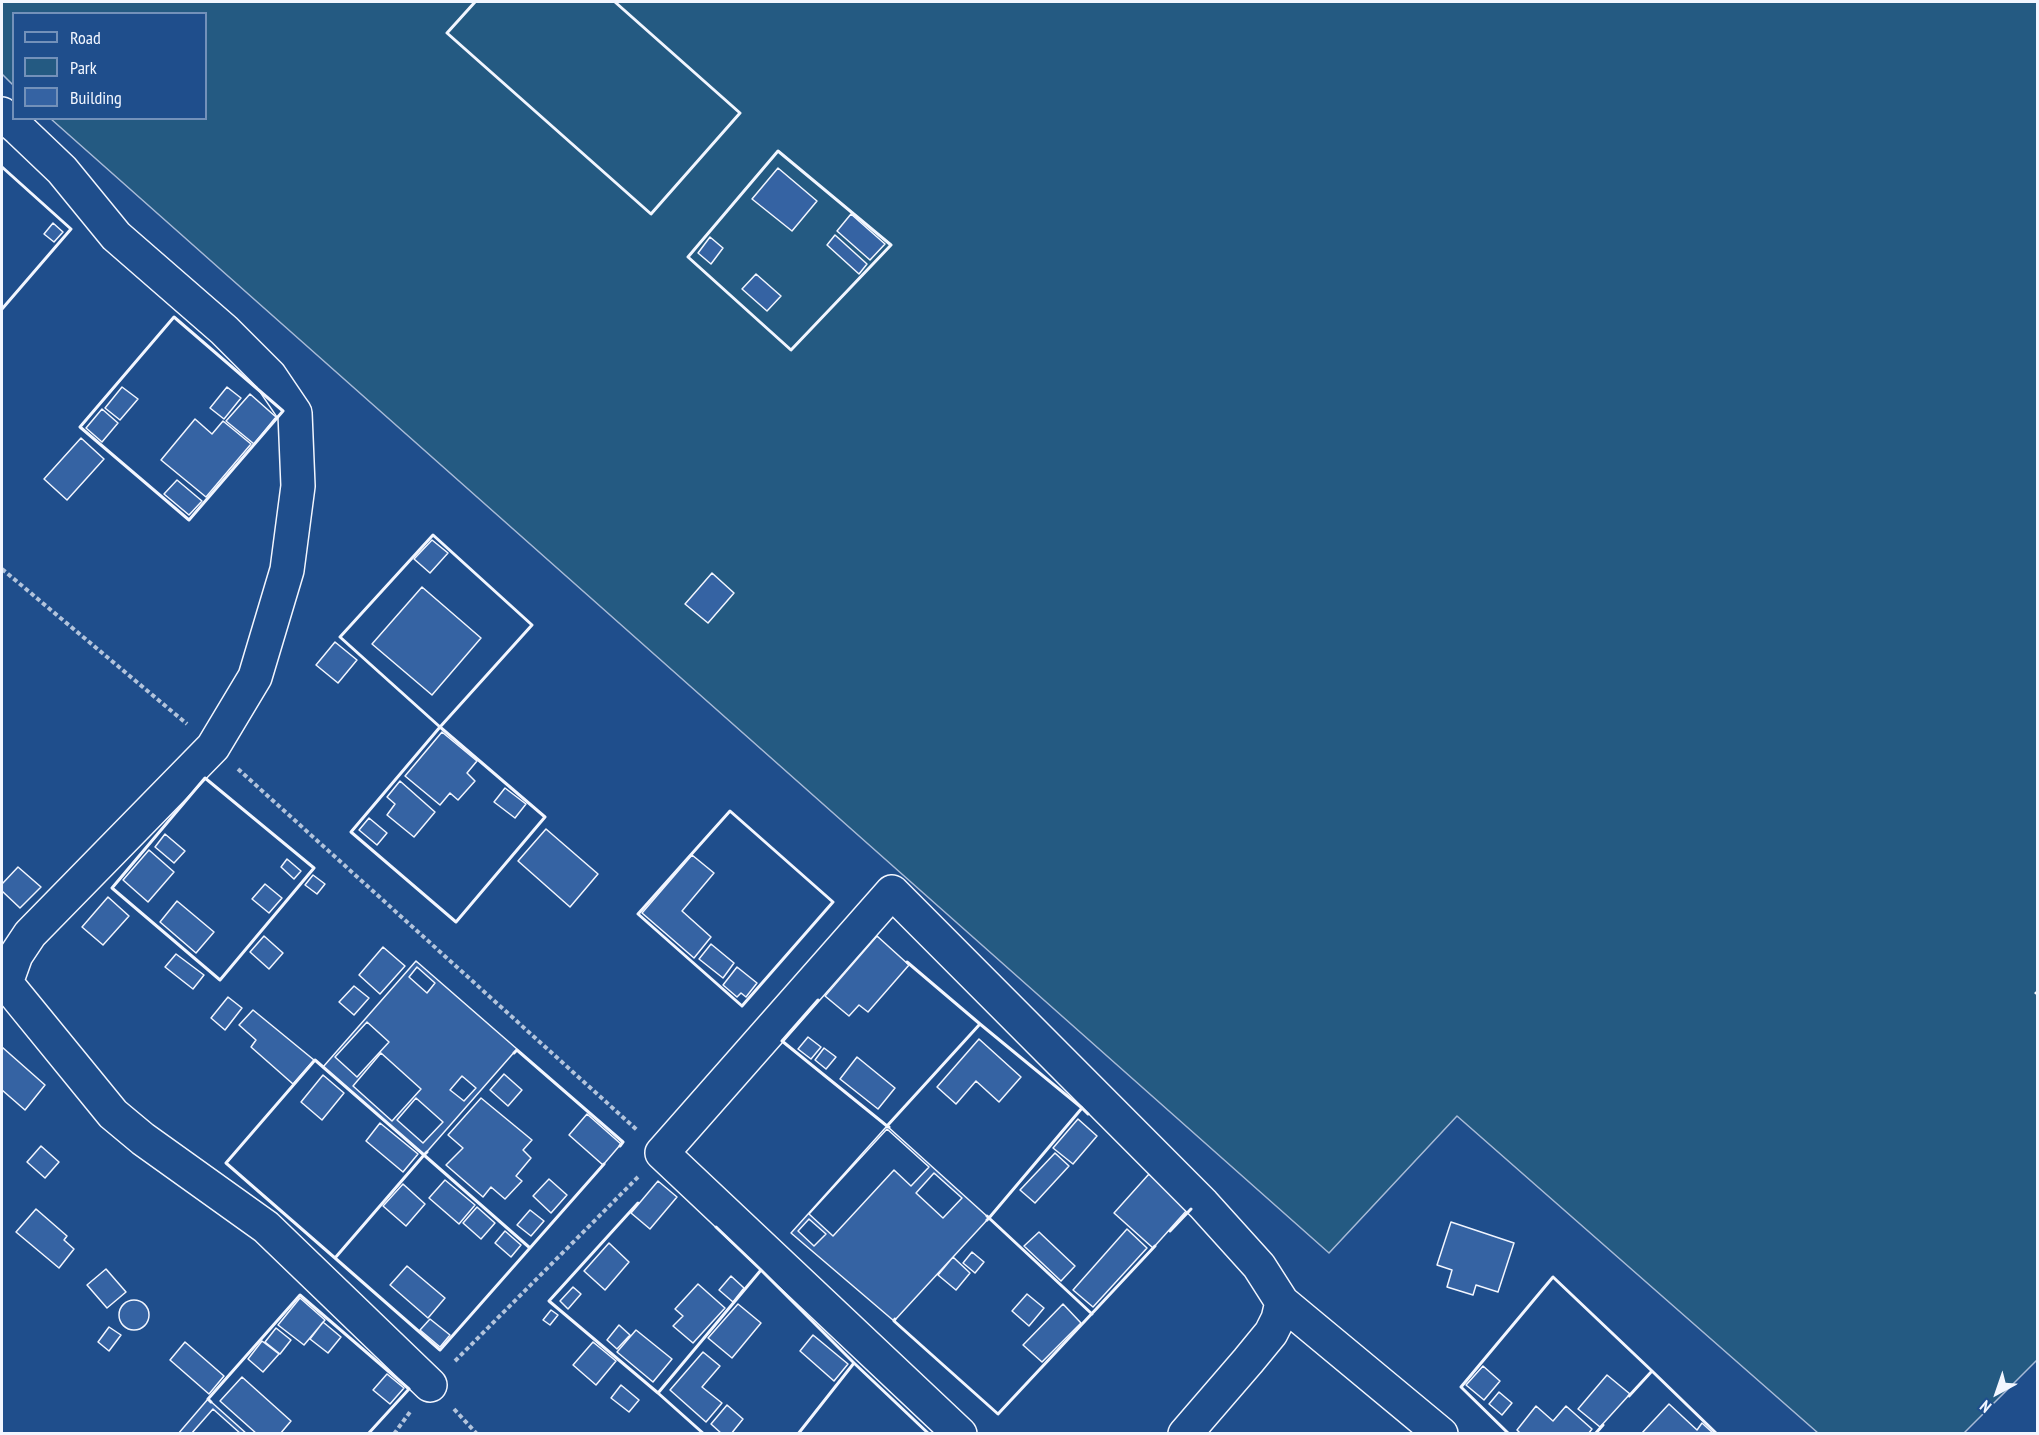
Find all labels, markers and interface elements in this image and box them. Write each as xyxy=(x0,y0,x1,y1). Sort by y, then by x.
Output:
legend xyxy=(12,12,207,120)
text: Road xyxy=(70,26,101,49)
text: Park xyxy=(70,56,97,79)
text: Building xyxy=(70,86,122,109)
north arrow xyxy=(1967,1363,2027,1423)
text: N xyxy=(1976,1396,1995,1417)

